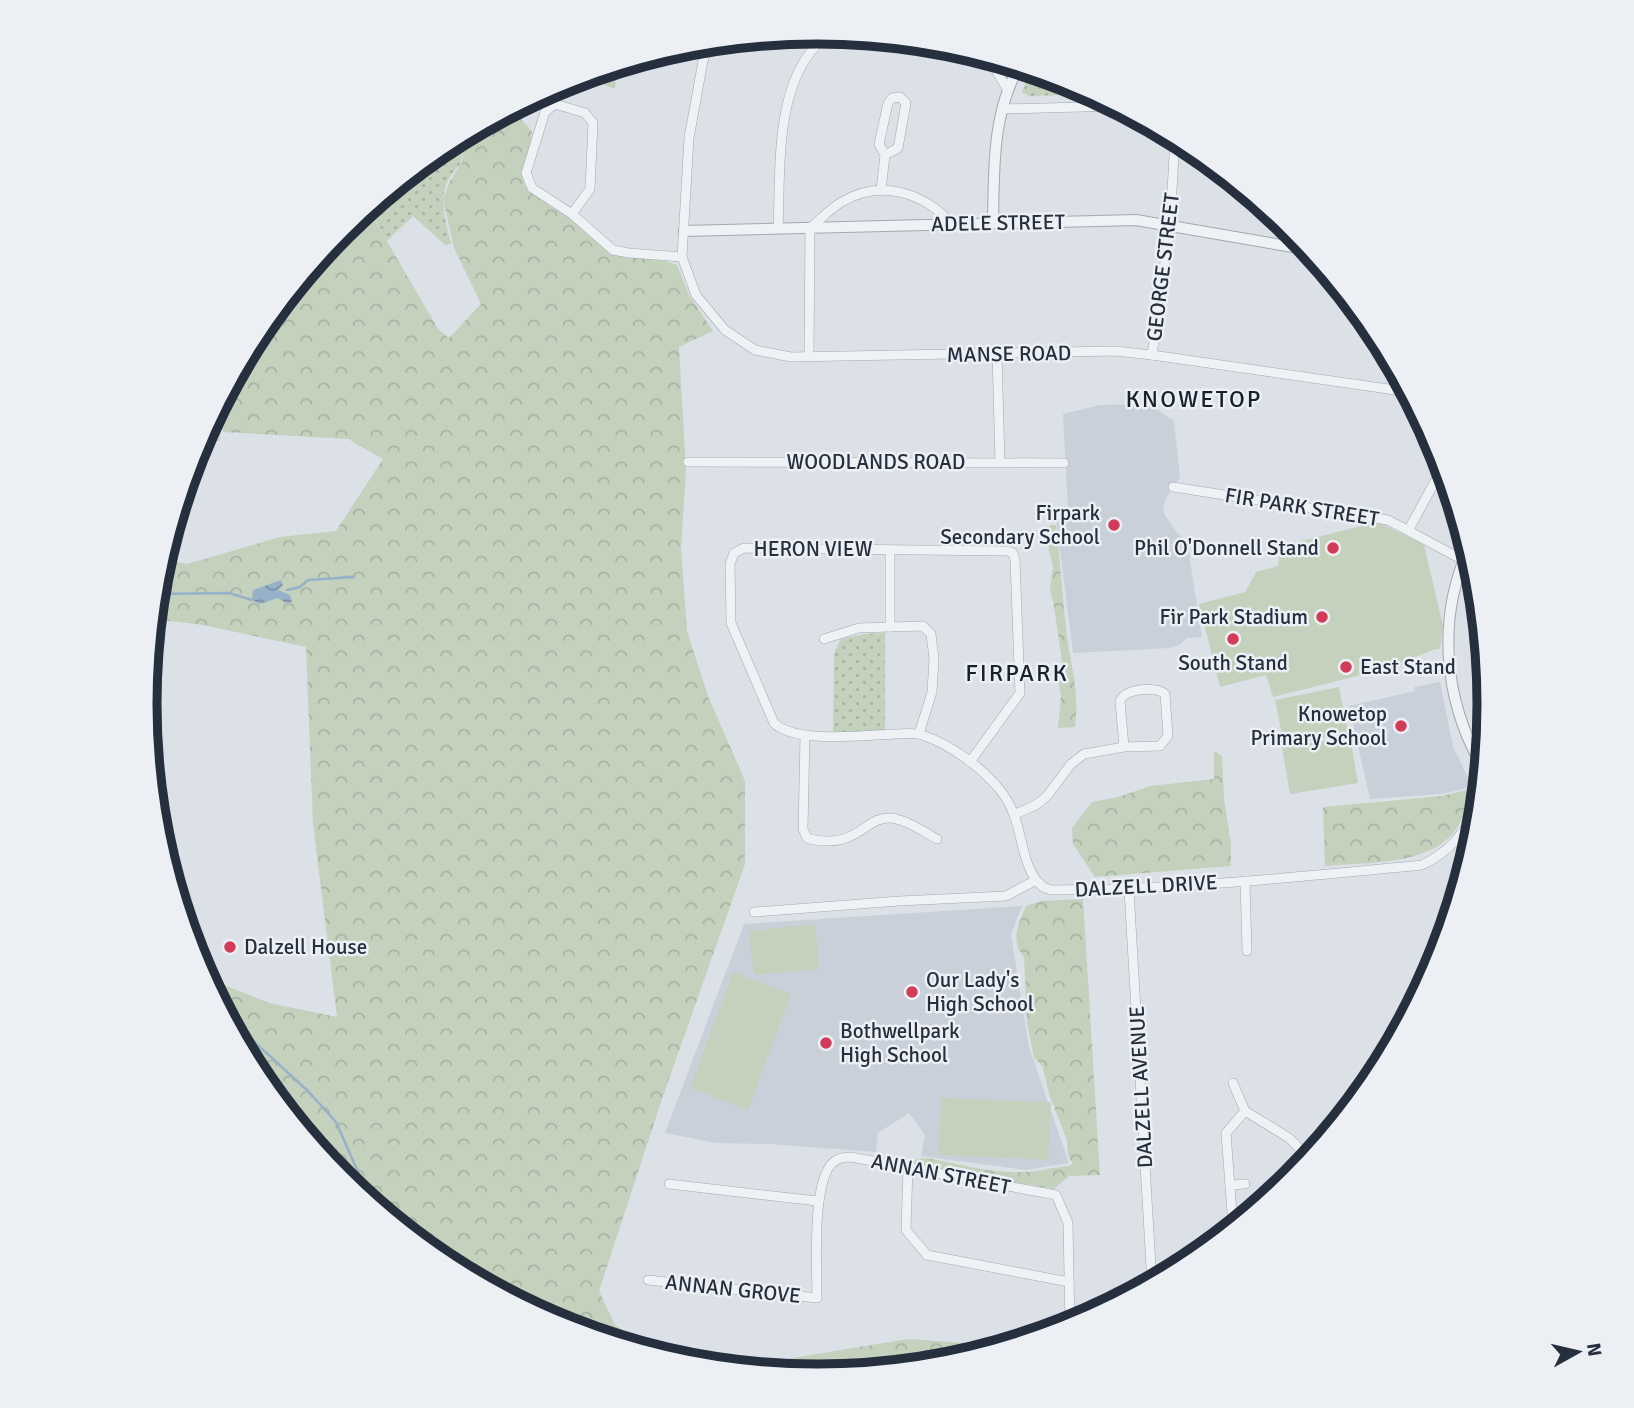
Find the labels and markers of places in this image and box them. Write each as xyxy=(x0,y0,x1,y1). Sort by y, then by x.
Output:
place label: Firpark Secondary School xyxy=(940,500,1100,550)
marker: Firpark Secondary School xyxy=(1106,517,1122,533)
place label: Phil O'Donnell Stand xyxy=(1134,535,1319,561)
marker: Phil O'Donnell Stand xyxy=(1325,540,1341,556)
place label: Fir Park Stadium xyxy=(1159,604,1308,630)
marker: Fir Park Stadium xyxy=(1314,609,1330,625)
marker: South Stand xyxy=(1225,631,1241,647)
place label: South Stand xyxy=(1178,650,1288,676)
place label: East Stand xyxy=(1360,654,1456,680)
marker: East Stand xyxy=(1338,659,1354,675)
place label: Knowetop Primary School xyxy=(1251,701,1387,751)
marker: Knowetop Primary School xyxy=(1393,718,1409,734)
place label: Dalzell House xyxy=(244,934,367,960)
marker: Dalzell House xyxy=(222,939,238,955)
place label: Our Lady's High School xyxy=(926,967,1034,1017)
marker: Our Lady's High School xyxy=(904,984,920,1000)
place label: Bothwellpark High School xyxy=(840,1018,960,1068)
marker: Bothwellpark High School xyxy=(818,1035,834,1051)

